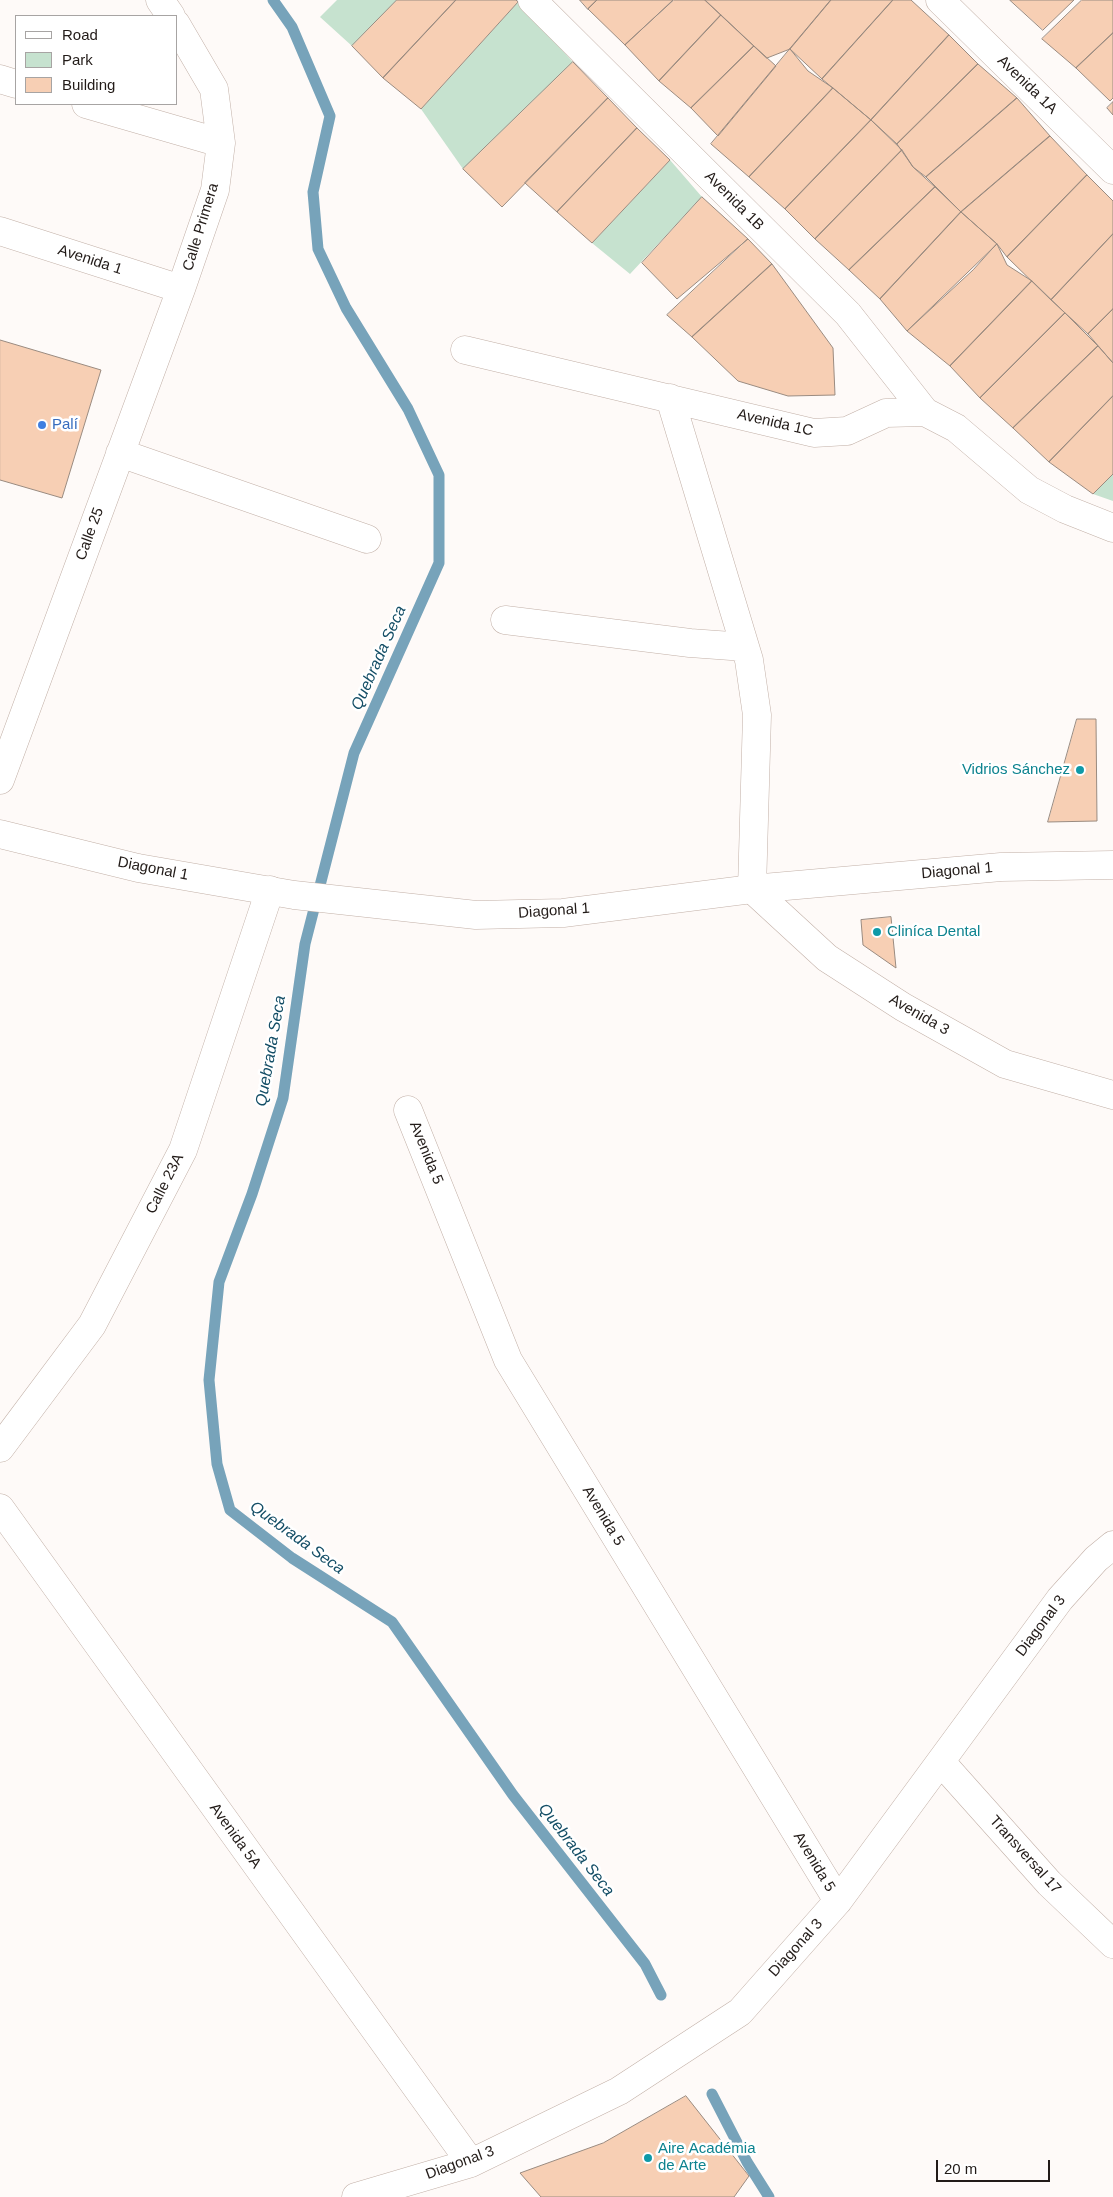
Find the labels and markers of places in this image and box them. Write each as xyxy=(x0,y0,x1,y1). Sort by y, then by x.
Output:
place label: Palí xyxy=(52,416,78,434)
marker: Palí xyxy=(36,419,48,431)
place label: Vidrios Sánchez xyxy=(962,761,1070,779)
marker: Vidrios Sánchez xyxy=(1074,764,1086,776)
place label: Cliníca Dental xyxy=(887,923,980,941)
marker: Cliníca Dental xyxy=(871,926,883,938)
place label: Aire Académia de Arte xyxy=(658,2140,756,2175)
marker: Aire Académia de Arte xyxy=(642,2152,654,2164)

